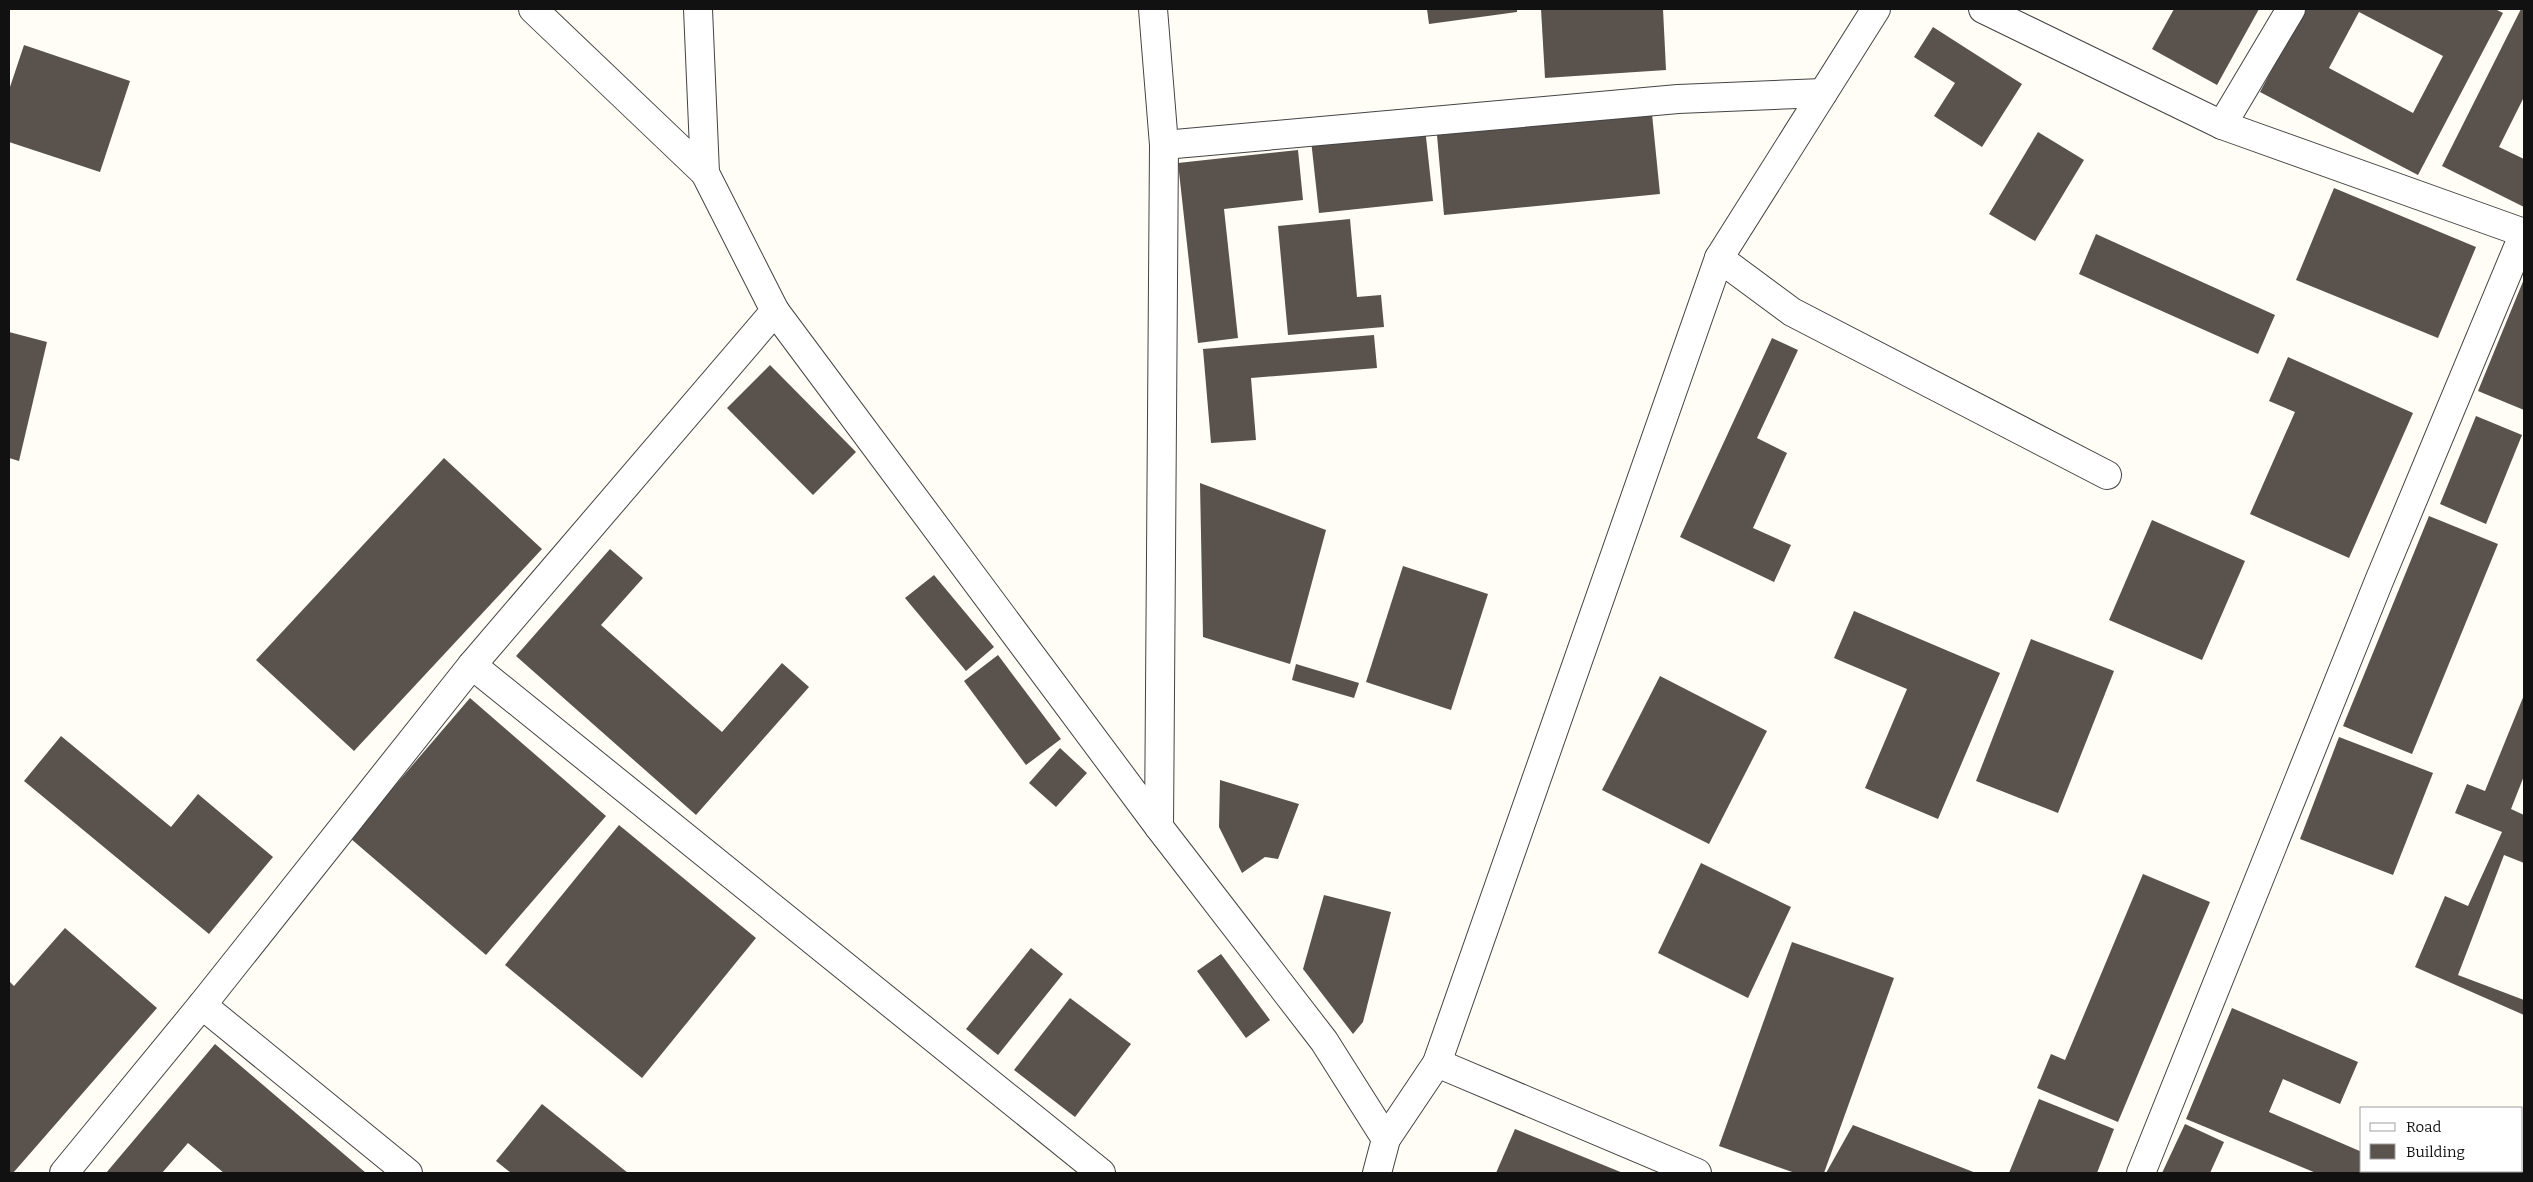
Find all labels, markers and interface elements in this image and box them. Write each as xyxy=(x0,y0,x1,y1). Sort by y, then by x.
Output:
legend xyxy=(2360,1107,2523,1172)
text: Road xyxy=(2406,1118,2441,1136)
text: Building xyxy=(2406,1143,2465,1161)

